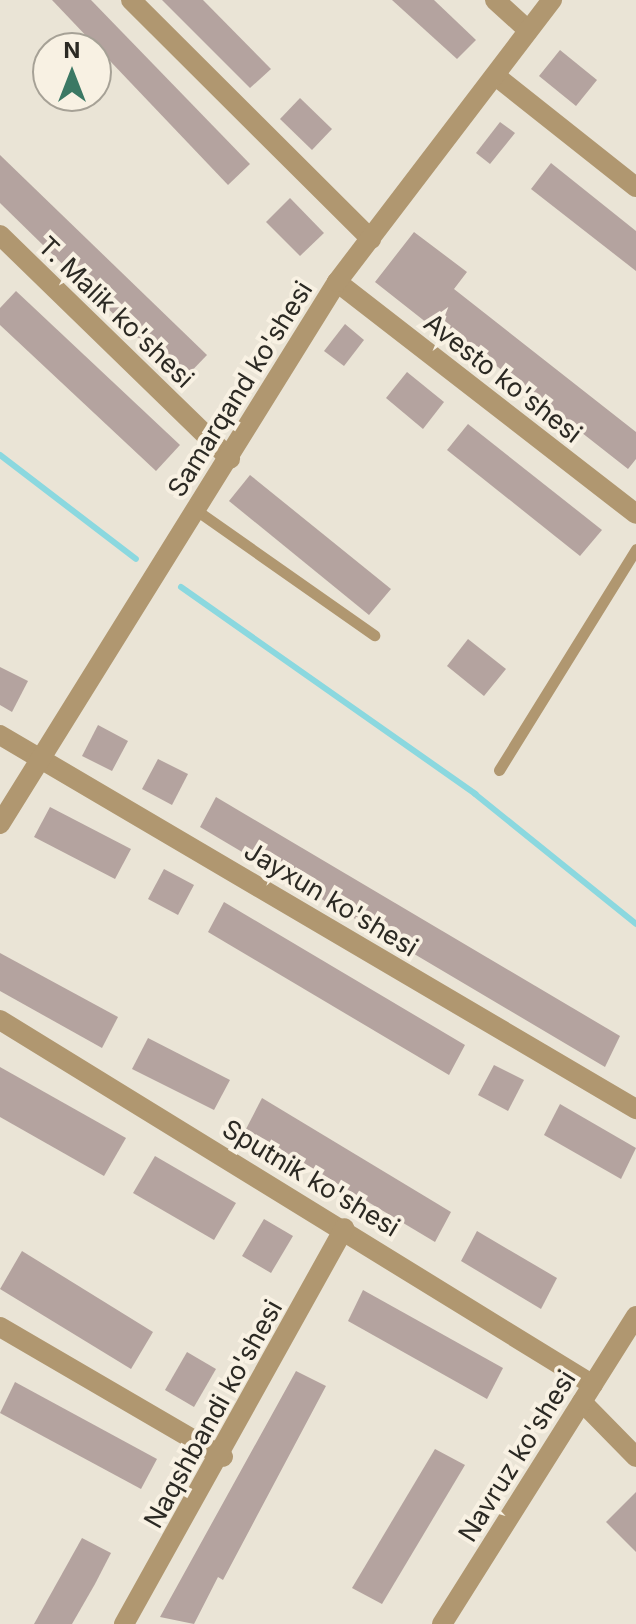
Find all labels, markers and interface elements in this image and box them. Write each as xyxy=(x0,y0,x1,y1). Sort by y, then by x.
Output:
north arrow xyxy=(32,32,112,112)
text: N xyxy=(64,37,80,63)
street label: T. Malik ko'shesi xyxy=(32,230,200,394)
street label: Samarqand ko'shesi xyxy=(161,276,319,502)
street label: Avesto ko'shesi xyxy=(418,307,588,449)
street label: Jayxun ko'shesi xyxy=(239,835,423,963)
street label: Sputnik ko'shesi xyxy=(217,1113,405,1243)
street label: Naqshbandi ko'shesi xyxy=(137,1295,289,1533)
street label: Navruz ko'shesi xyxy=(452,1365,582,1547)

